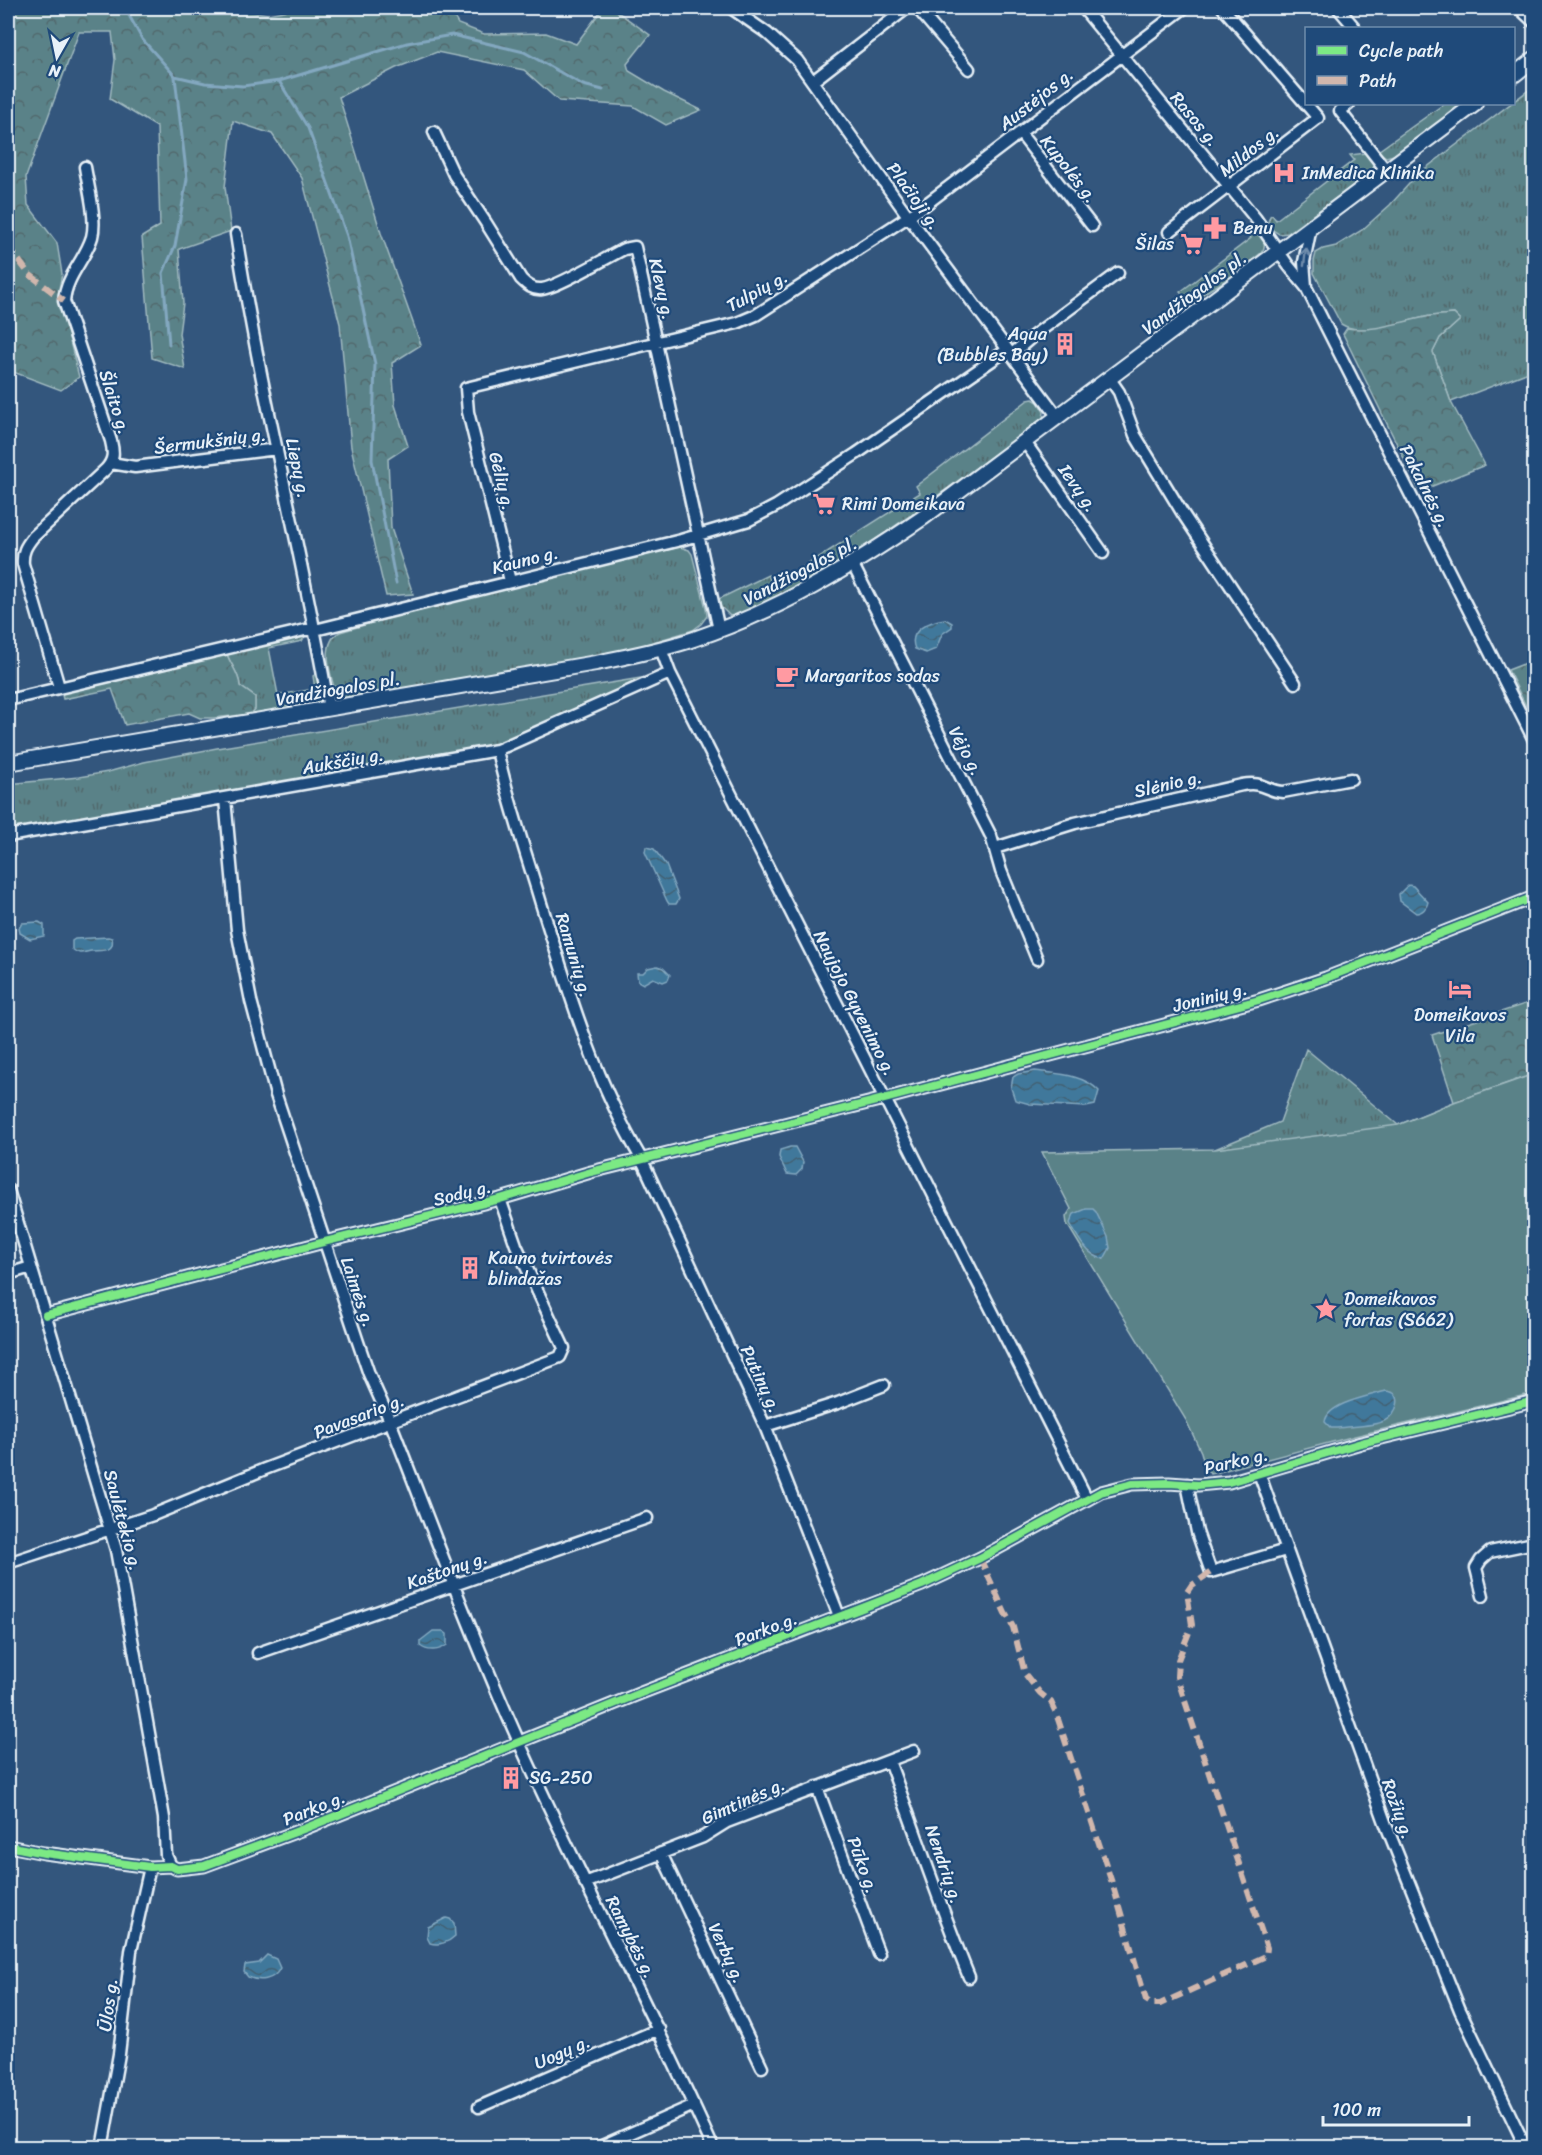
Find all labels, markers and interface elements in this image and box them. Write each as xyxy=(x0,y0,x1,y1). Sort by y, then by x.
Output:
north arrow xyxy=(27,27,87,87)
legend xyxy=(1305,27,1515,105)
text: Cycle path xyxy=(1359,35,1443,67)
text: N xyxy=(46,56,63,87)
street label: Austėjos g. xyxy=(990,59,1081,140)
text: Path xyxy=(1359,65,1396,97)
street label: Rasos g. xyxy=(1162,84,1228,154)
street label: Mildos g. xyxy=(1212,117,1286,185)
street label: Kupolės g. xyxy=(1032,128,1106,210)
street label: Plačioji g. xyxy=(878,155,950,237)
place label: InMedica Klinika xyxy=(1301,157,1434,189)
hospital icon: InMedica Klinika xyxy=(1271,160,1297,186)
place label: Benu xyxy=(1233,212,1273,244)
pharmacy icon: Benu xyxy=(1202,215,1228,241)
place label: Šilas xyxy=(1135,228,1175,260)
supermarket icon: Šilas xyxy=(1179,231,1205,257)
street label: Vandžiogalos pl. xyxy=(1134,242,1254,344)
one-way arrow xyxy=(1300,248,1311,267)
street label: Klevų g. xyxy=(639,255,685,323)
street label: Tulpių g. xyxy=(720,261,794,321)
place label: Aqua (Bubbles Bay) xyxy=(937,318,1049,371)
building icon: Aqua (Bubbles Bay) xyxy=(1052,331,1078,357)
street label: Šlaito g. xyxy=(90,365,140,439)
street label: Šermukšnių g. xyxy=(152,418,268,464)
street label: Liepų g. xyxy=(276,435,320,501)
street label: Pakalnės g. xyxy=(1390,439,1460,533)
street label: Gėlių g. xyxy=(479,448,525,514)
street label: Ievų g. xyxy=(1049,456,1106,519)
place label: Rimi Domeikava xyxy=(842,488,965,520)
supermarket icon: Rimi Domeikava xyxy=(811,491,837,517)
street label: Vandžiogalos pl. xyxy=(737,527,863,615)
street label: Kauno g. xyxy=(488,536,562,584)
place label: Margaritos sodas xyxy=(805,660,941,692)
street label: Vandžiogalos pl. xyxy=(273,662,403,716)
cafe icon: Margaritos sodas xyxy=(774,663,800,689)
street label: Vėjo g. xyxy=(939,720,993,782)
street label: Aukščių g. xyxy=(299,738,386,784)
street label: Slėnio g. xyxy=(1131,761,1205,807)
street label: Ramunių g. xyxy=(546,909,602,1001)
street label: Naujojo Gyvenimo g. xyxy=(804,924,906,1082)
street label: Joninių g. xyxy=(1168,972,1251,1022)
hotel icon: Domeikavos Vila xyxy=(1447,976,1473,1002)
place label: Domeikavos Vila xyxy=(1414,999,1507,1052)
street label: Sodų g. xyxy=(430,1170,494,1216)
place label: Kauno tvirtovės blindažas xyxy=(488,1242,613,1295)
street label: Laimės g. xyxy=(331,1252,385,1332)
building icon: Kauno tvirtovės blindažas xyxy=(457,1255,483,1281)
place label: Domeikavos fortas (S662) xyxy=(1344,1283,1454,1336)
place icon: Domeikavos fortas (S662) xyxy=(1313,1296,1339,1322)
street label: Putinų g. xyxy=(731,1340,791,1418)
street label: Pavasario g. xyxy=(309,1384,409,1448)
street label: Parko g. xyxy=(1201,1438,1271,1484)
street label: Saulėtekio g. xyxy=(94,1466,152,1574)
street label: Kaštonų g. xyxy=(402,1541,492,1599)
street label: Parko g. xyxy=(730,1602,802,1656)
place label: SG-250 xyxy=(529,1762,593,1794)
building icon: SG-250 xyxy=(498,1765,524,1791)
street label: Gimtinės g. xyxy=(696,1768,790,1834)
street label: Rožių g. xyxy=(1372,1774,1424,1844)
street label: Parko g. xyxy=(278,1781,350,1835)
street label: Nendrių g. xyxy=(916,1820,972,1908)
street label: Pūko g. xyxy=(838,1832,888,1898)
street label: Ramybės g. xyxy=(596,1890,666,1984)
street label: Verbų g. xyxy=(699,1917,755,1989)
street label: Ūlos g. xyxy=(89,1976,127,2034)
street label: Uogų g. xyxy=(529,2025,595,2079)
scale bar xyxy=(1323,2089,1468,2127)
text: 100 m xyxy=(1332,2094,1381,2126)

